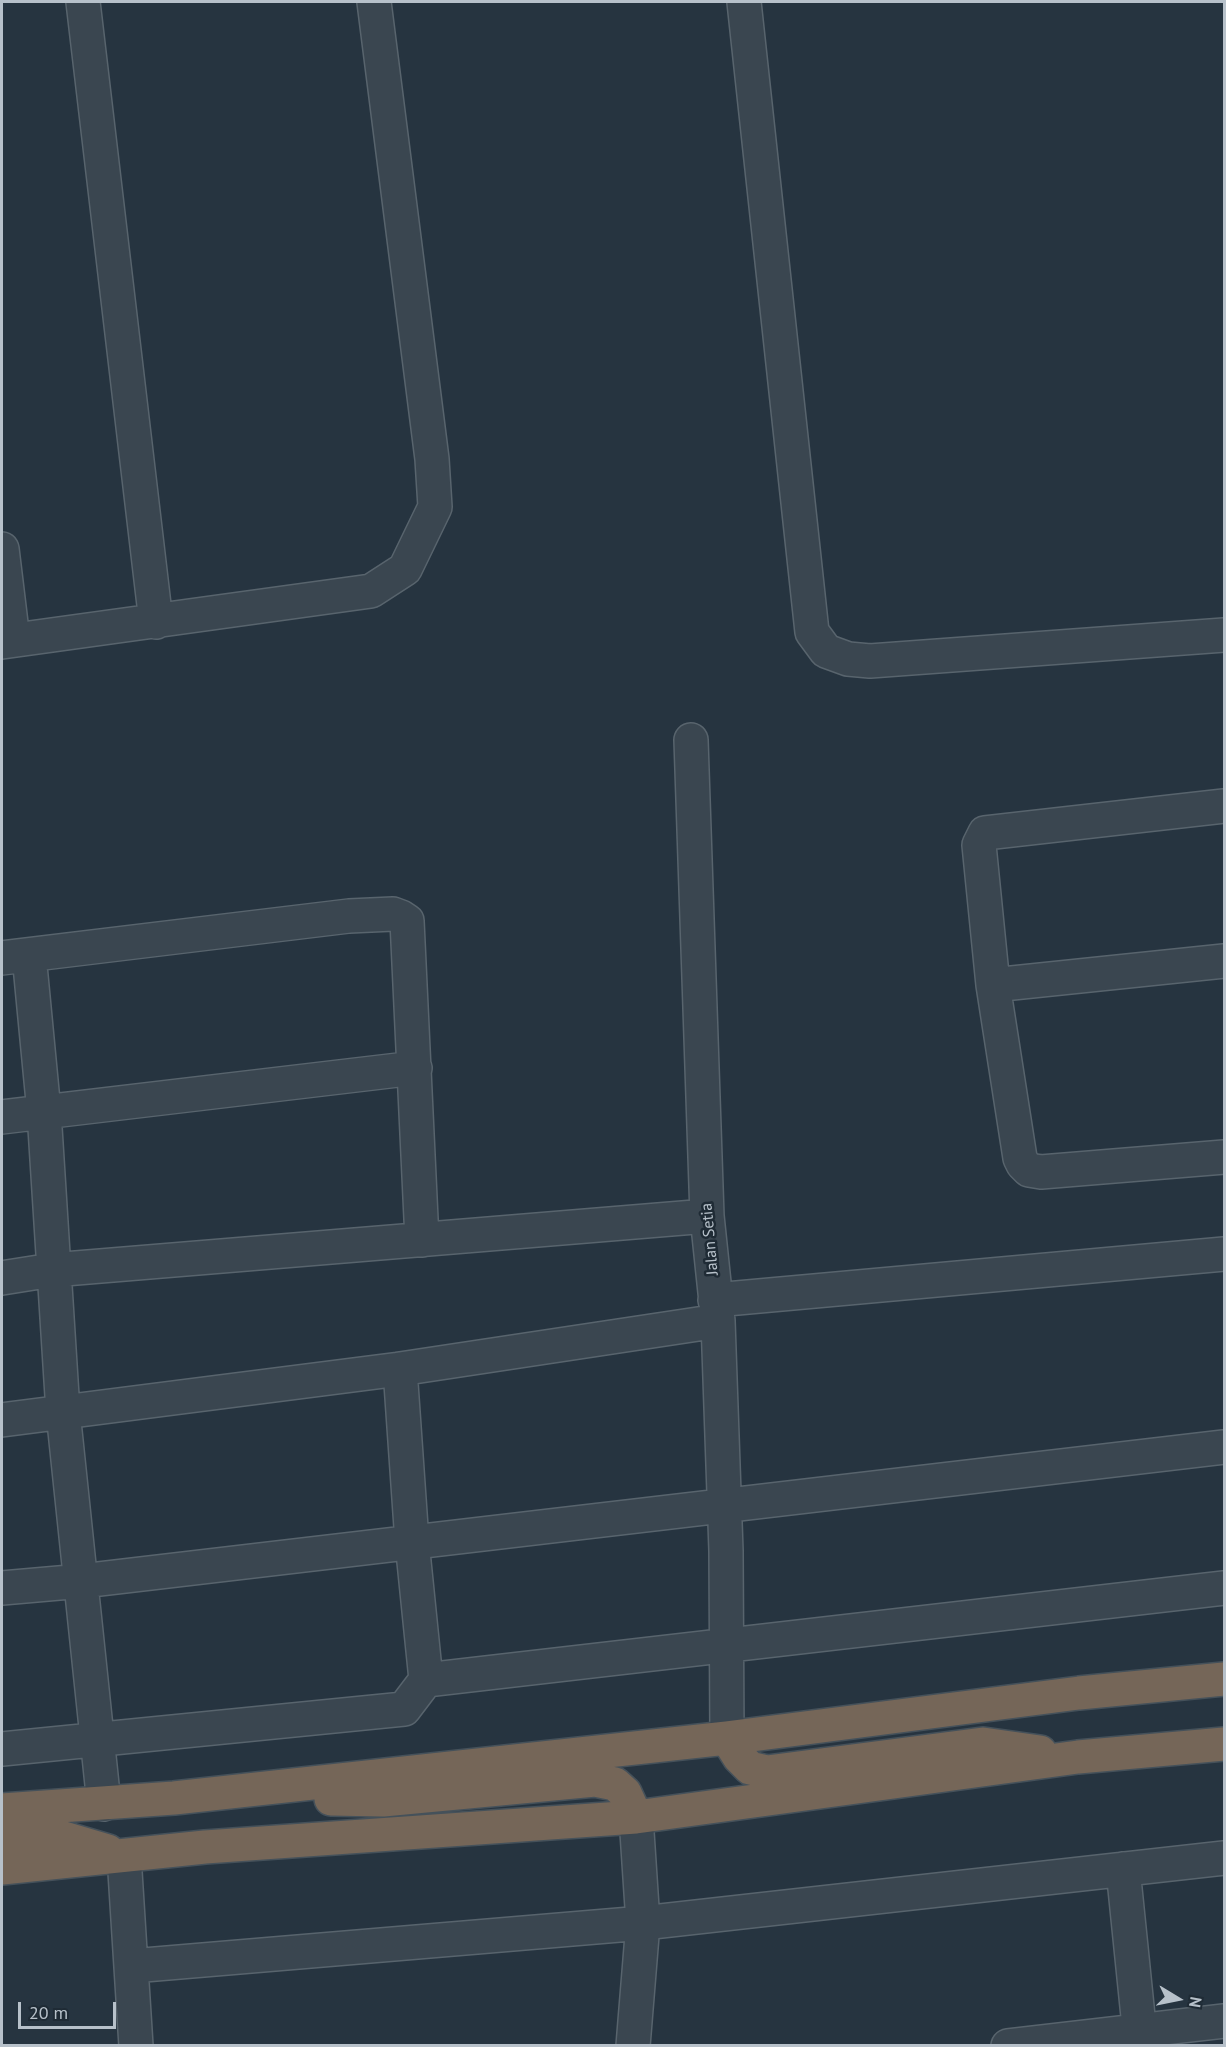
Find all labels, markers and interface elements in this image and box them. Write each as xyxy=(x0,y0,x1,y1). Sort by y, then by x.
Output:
street label: Jalan Setia xyxy=(697,1202,723,1276)
north arrow xyxy=(1148,1969,1208,2029)
scale bar xyxy=(21,1990,118,2028)
text: N xyxy=(1185,1995,1206,2009)
text: 20 m xyxy=(29,2001,68,2024)

